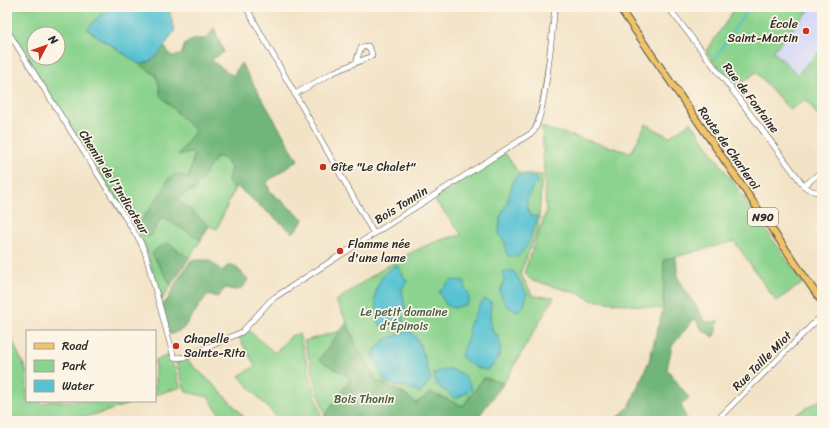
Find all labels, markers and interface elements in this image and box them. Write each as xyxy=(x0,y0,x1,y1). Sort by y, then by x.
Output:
place label: École Saint-Martin xyxy=(728,13,799,49)
north arrow xyxy=(26,26,66,66)
marker: École Saint-Martin xyxy=(801,26,811,36)
text: N xyxy=(43,30,63,49)
street label: Rue de Fontaine xyxy=(717,58,785,138)
street label: Route de Charleroi xyxy=(692,102,766,195)
street label: Chemin de l'Indicateur xyxy=(73,125,156,240)
place label: Gîte "Le Chalet" xyxy=(331,156,416,178)
marker: Gîte "Le Chalet" xyxy=(318,162,328,172)
street label: Bois Tonnin xyxy=(370,180,433,230)
road number: N90 xyxy=(748,208,778,226)
place label: Flamme née d'une lame xyxy=(348,233,410,269)
marker: Flamme née d'une lame xyxy=(335,246,345,256)
park label: Le petit domaine d'Épinois xyxy=(360,301,448,337)
street label: Rue Taille Miot xyxy=(727,325,798,396)
place label: Chapelle Sainte-Rita xyxy=(184,328,246,364)
legend xyxy=(26,330,156,402)
text: Road xyxy=(62,335,89,357)
marker: Chapelle Sainte-Rita xyxy=(171,341,181,351)
text: Park xyxy=(62,355,87,377)
text: Water xyxy=(62,375,95,397)
park label: Bois Thonin xyxy=(334,388,395,410)

